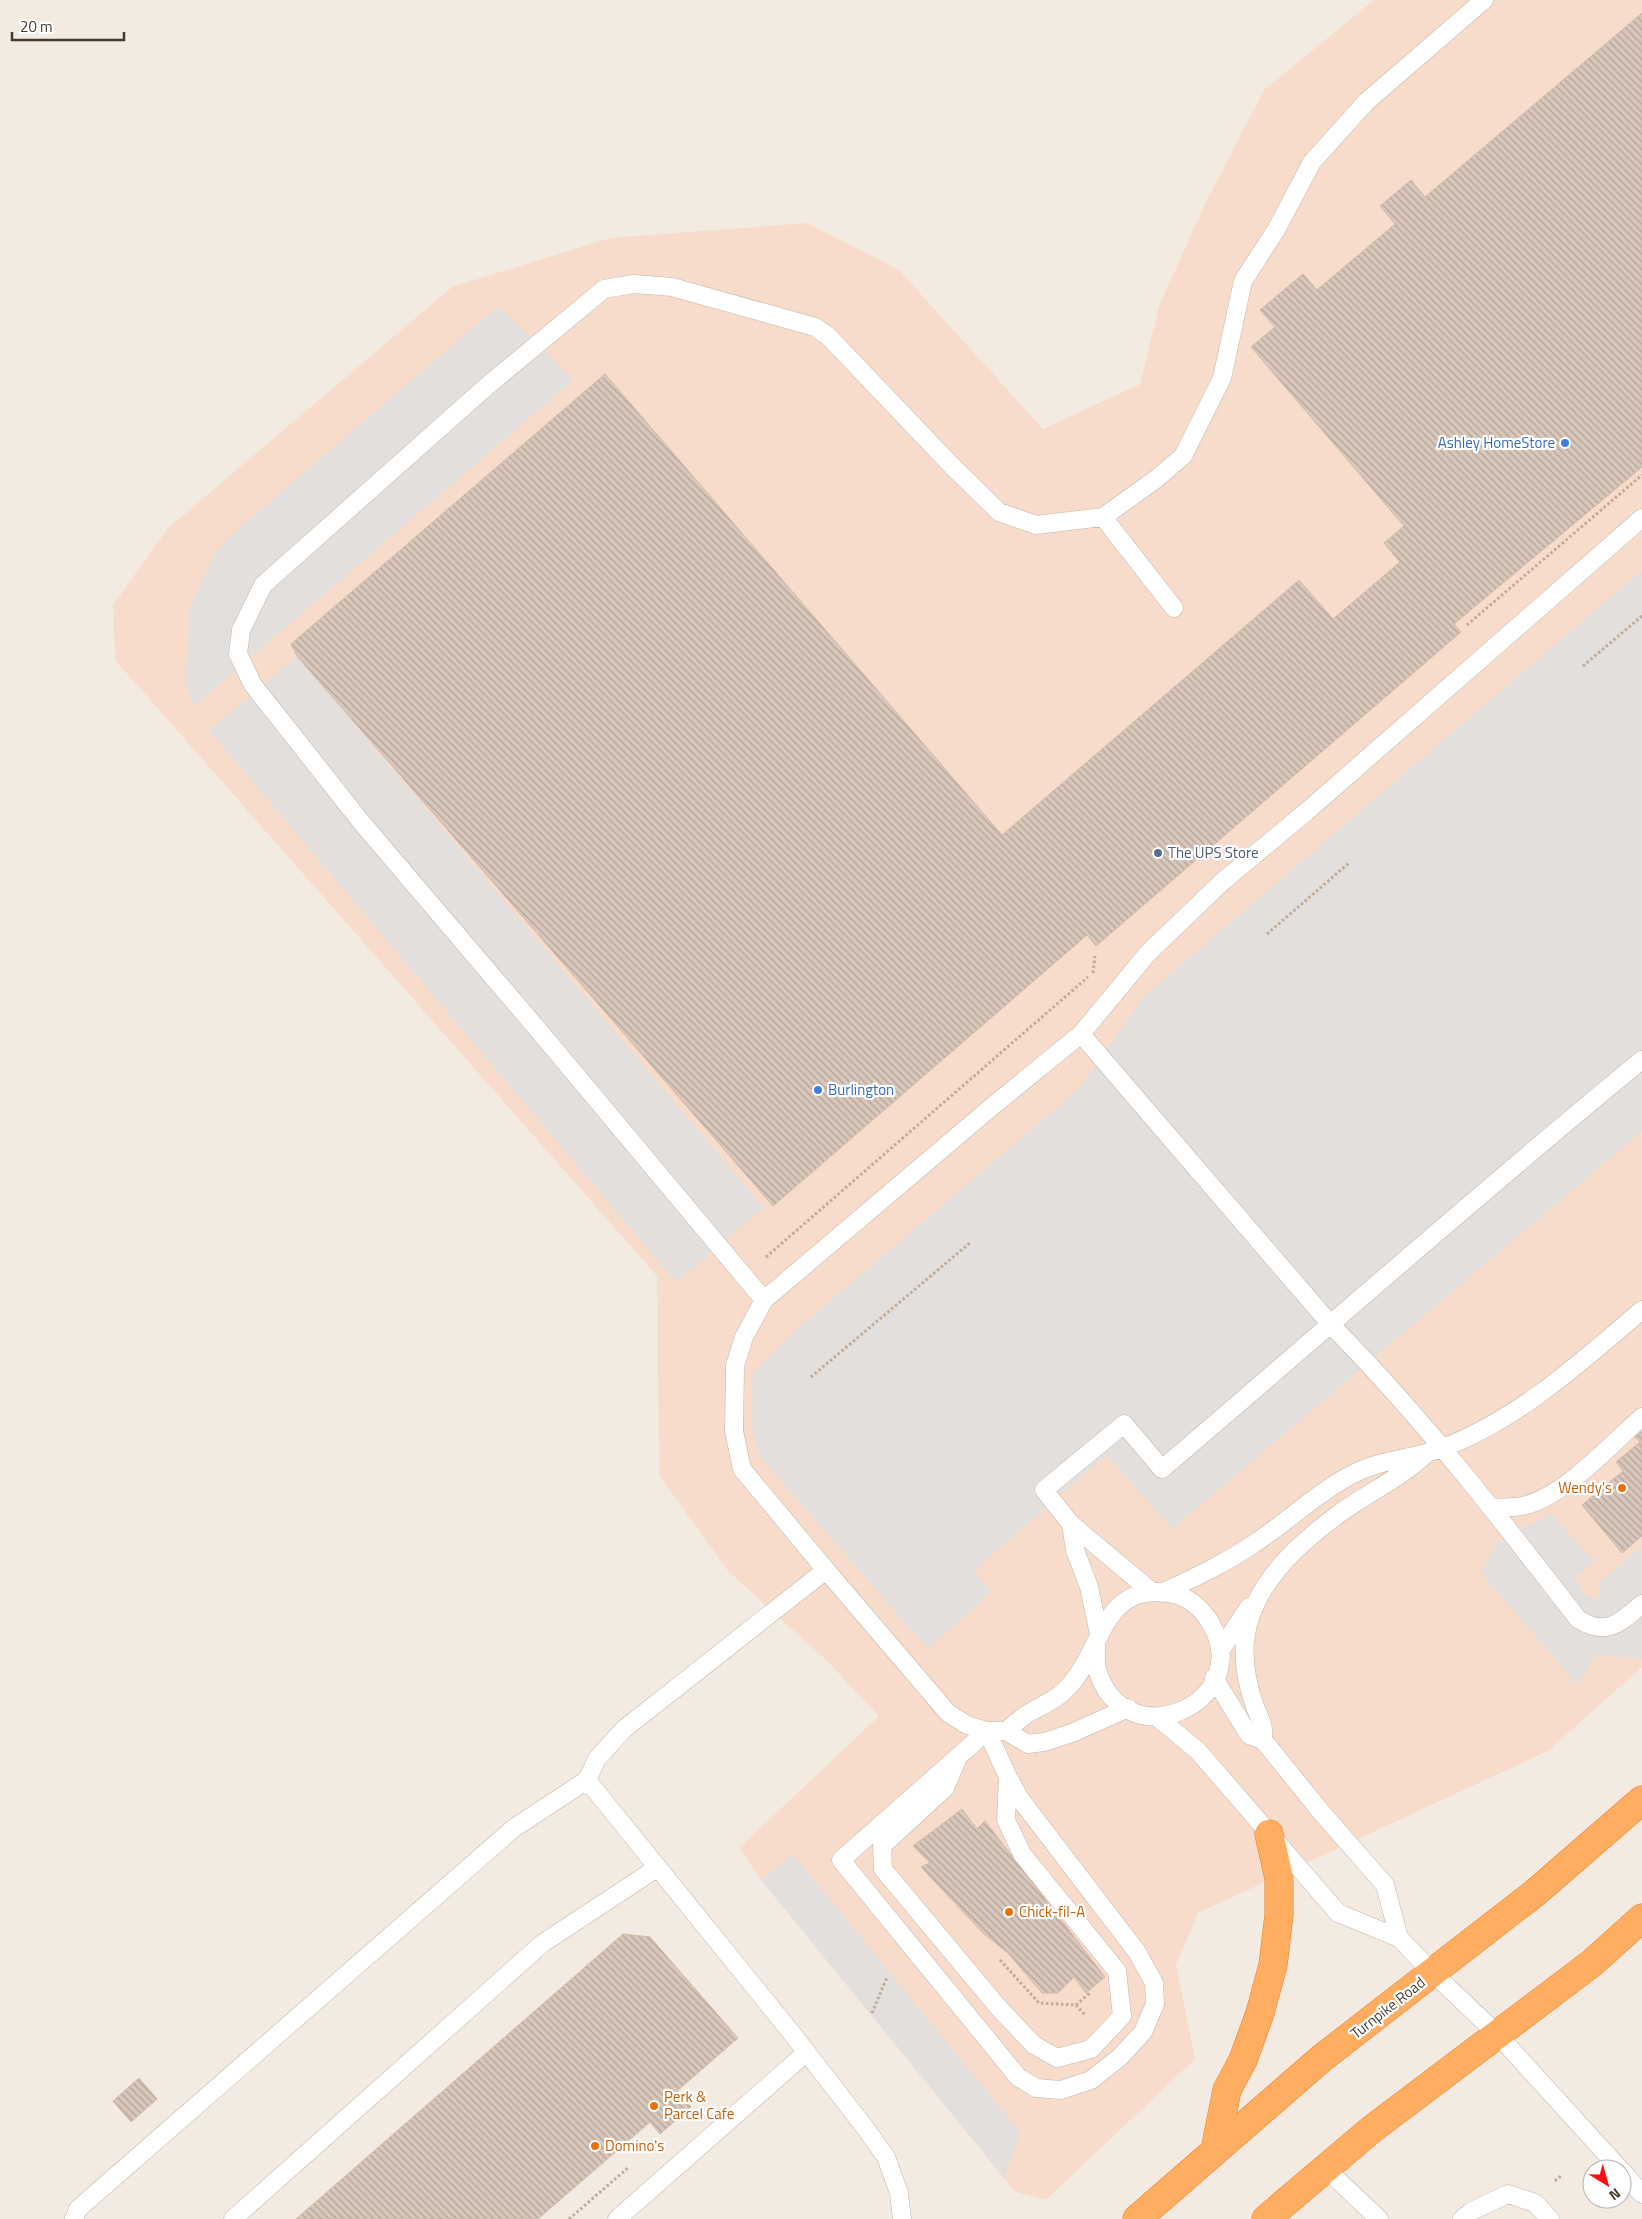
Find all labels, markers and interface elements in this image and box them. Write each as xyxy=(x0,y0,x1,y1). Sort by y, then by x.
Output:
scale bar xyxy=(12,10,125,42)
text: 20 m xyxy=(20,15,53,38)
place label: Ashley HomeStore xyxy=(1438,431,1555,454)
marker: Ashley HomeStore xyxy=(1559,437,1571,449)
place label: The UPS Store xyxy=(1168,841,1259,864)
marker: The UPS Store xyxy=(1152,847,1164,859)
place label: Burlington xyxy=(828,1078,894,1101)
marker: Burlington xyxy=(812,1084,824,1096)
place label: Wendy's xyxy=(1558,1476,1612,1499)
marker: Wendy's xyxy=(1616,1482,1628,1494)
place label: Chick-fil-A xyxy=(1019,1900,1085,1923)
marker: Chick-fil-A xyxy=(1003,1906,1015,1918)
street label: Turnpike Road xyxy=(1345,1971,1430,2044)
place label: Perk & Parcel Cafe xyxy=(664,2085,734,2125)
marker: Perk & Parcel Cafe xyxy=(648,2100,660,2112)
place label: Domino's xyxy=(605,2134,664,2157)
marker: Domino's xyxy=(589,2140,601,2152)
north arrow xyxy=(1582,2159,1632,2209)
text: N xyxy=(1605,2183,1625,2206)

